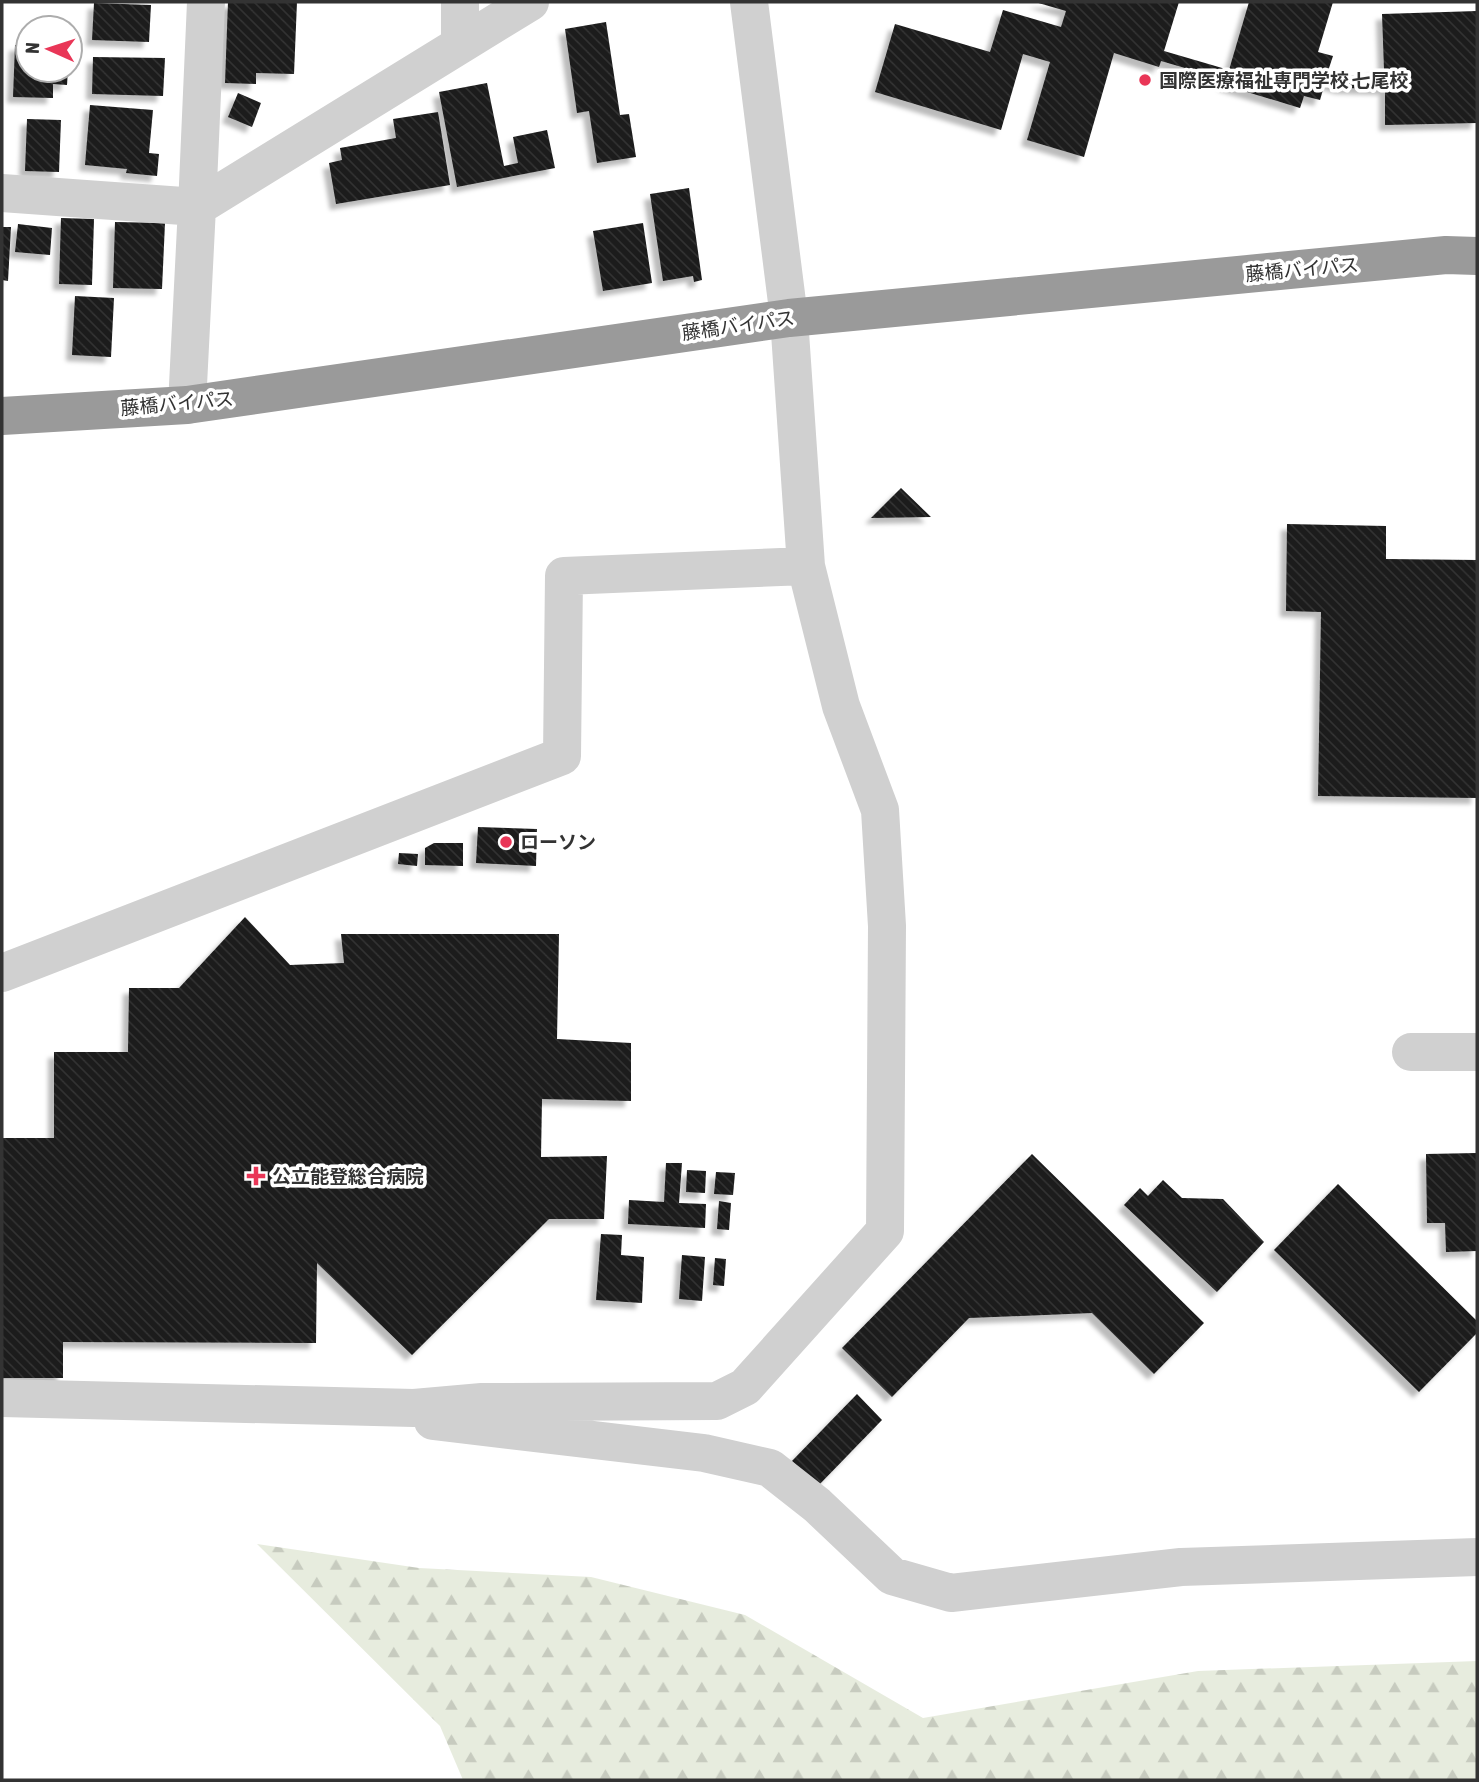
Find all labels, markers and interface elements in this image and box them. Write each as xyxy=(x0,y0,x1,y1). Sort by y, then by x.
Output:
north arrow xyxy=(14,14,84,84)
text: N xyxy=(21,42,43,54)
place label: 国際医療福祉専門学校 七尾校 xyxy=(1159,69,1409,91)
marker: 国際医療福祉専門学校 七尾校 xyxy=(1137,72,1153,88)
street label: 藤橋バイパス xyxy=(1244,253,1360,285)
street label: 藤橋バイパス xyxy=(680,306,796,344)
street label: 藤橋バイパス xyxy=(119,387,235,419)
place label: ローソン xyxy=(520,831,596,853)
marker: ローソン xyxy=(498,834,514,850)
place label: 公立能登総合病院 xyxy=(272,1165,424,1187)
marker: 公立能登総合病院 xyxy=(246,1166,266,1186)

